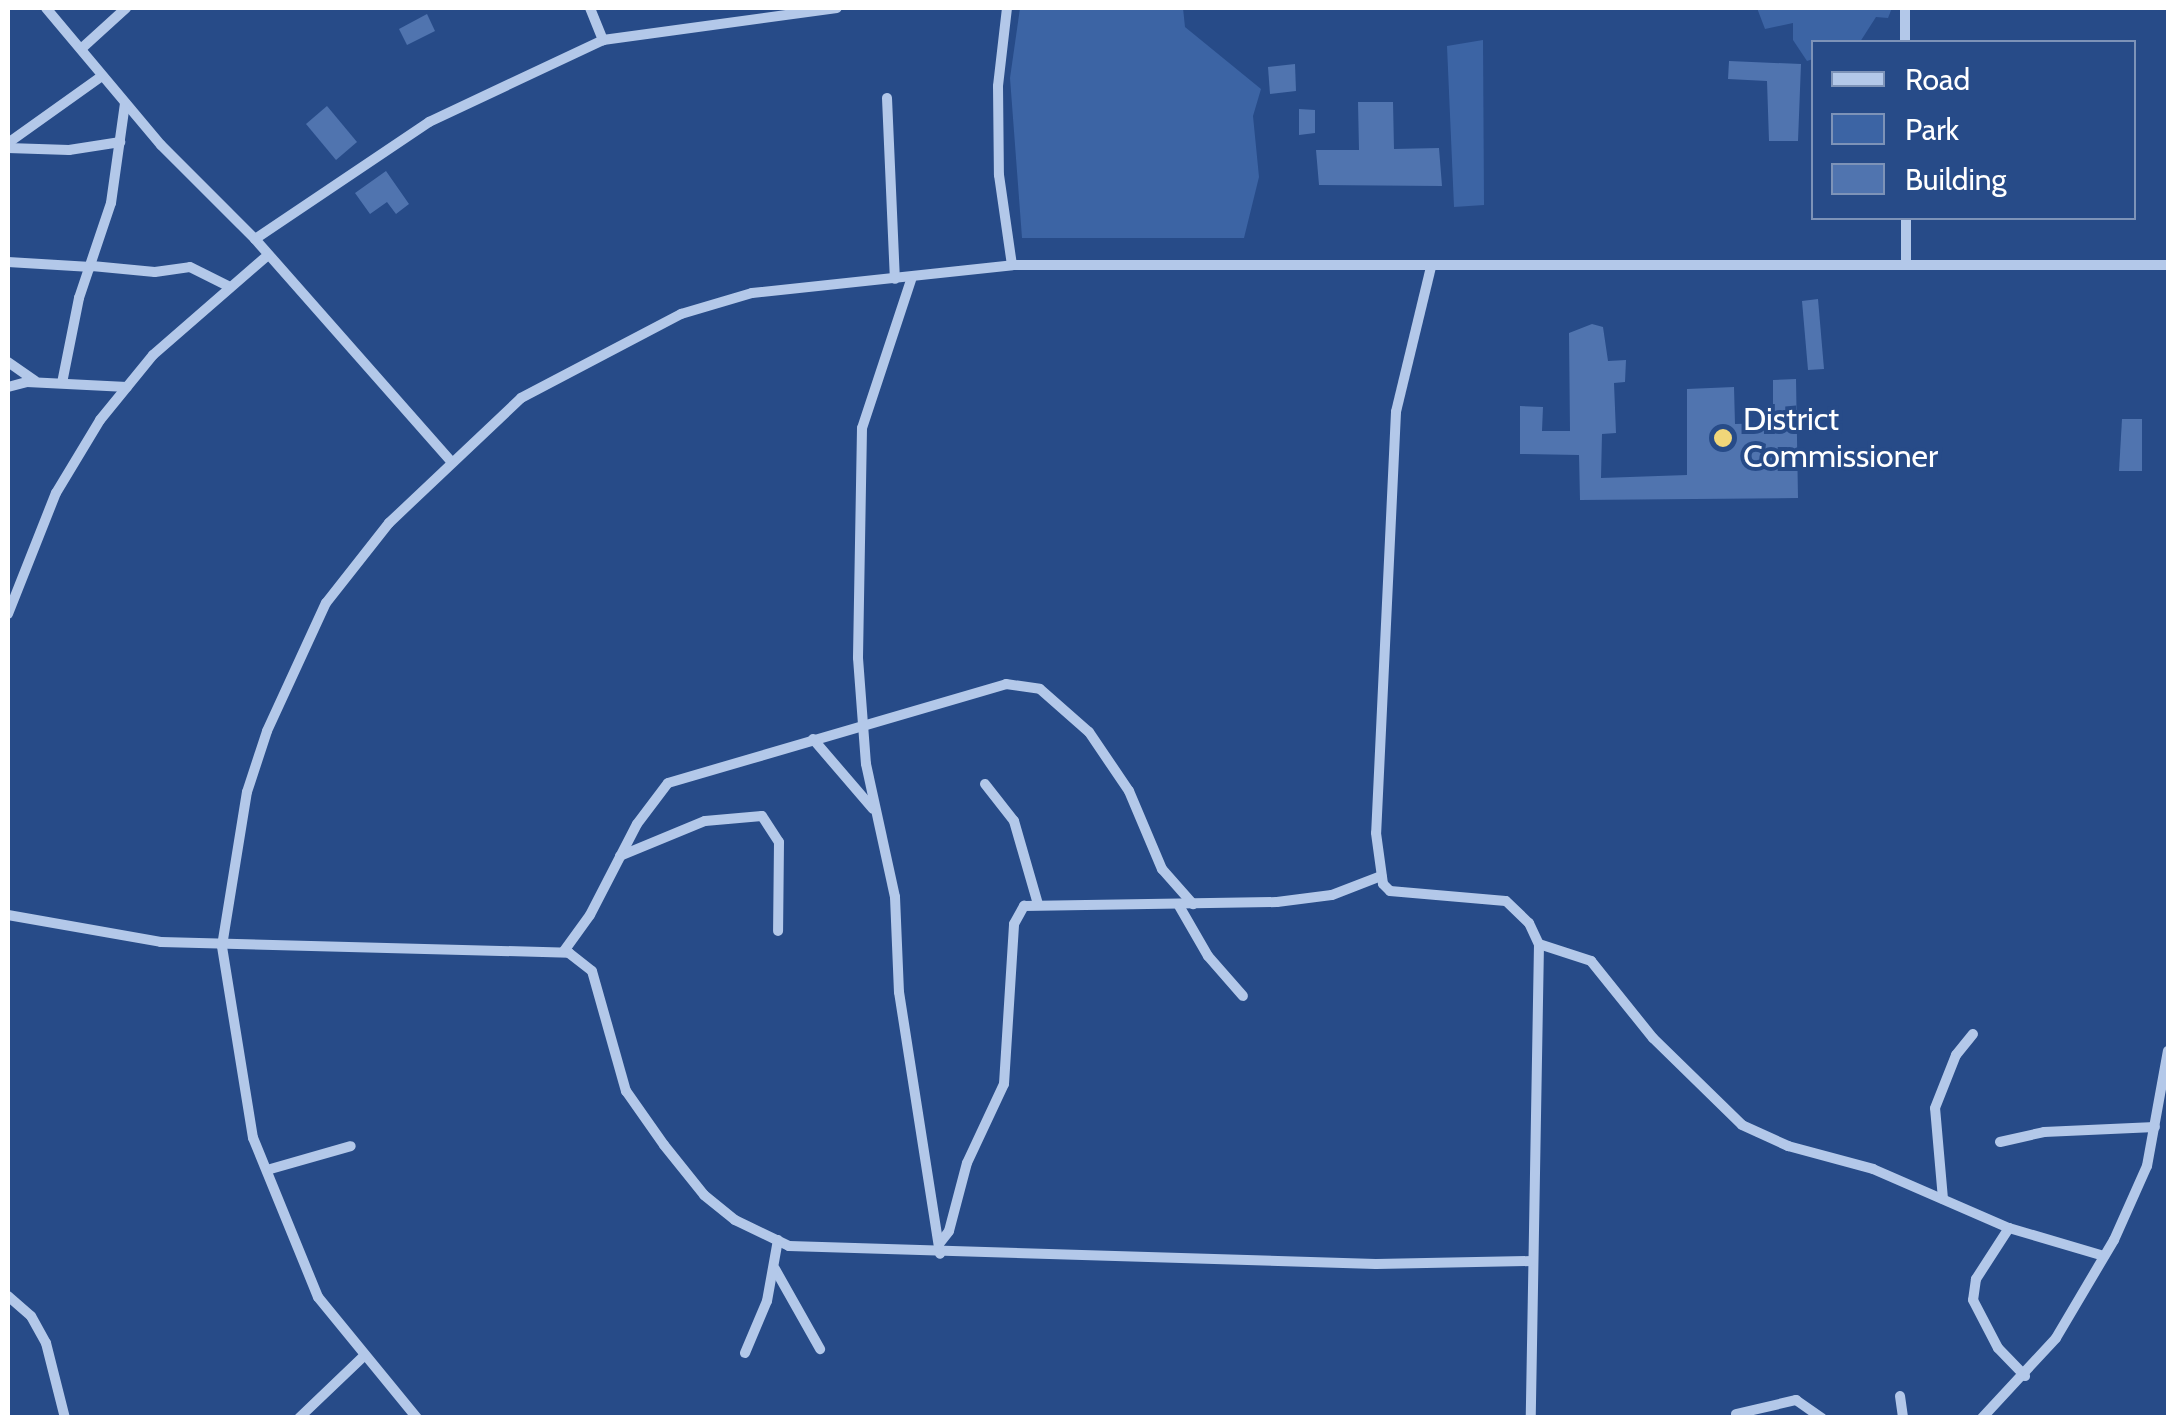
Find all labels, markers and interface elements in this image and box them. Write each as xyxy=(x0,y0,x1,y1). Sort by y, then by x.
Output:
legend xyxy=(1811,40,2136,220)
text: Road xyxy=(1905,61,1970,98)
text: Park xyxy=(1905,111,1959,148)
text: Building xyxy=(1905,161,2007,198)
place label: District Commissioner xyxy=(1743,401,1938,476)
marker: District Commissioner xyxy=(1712,427,1734,449)

